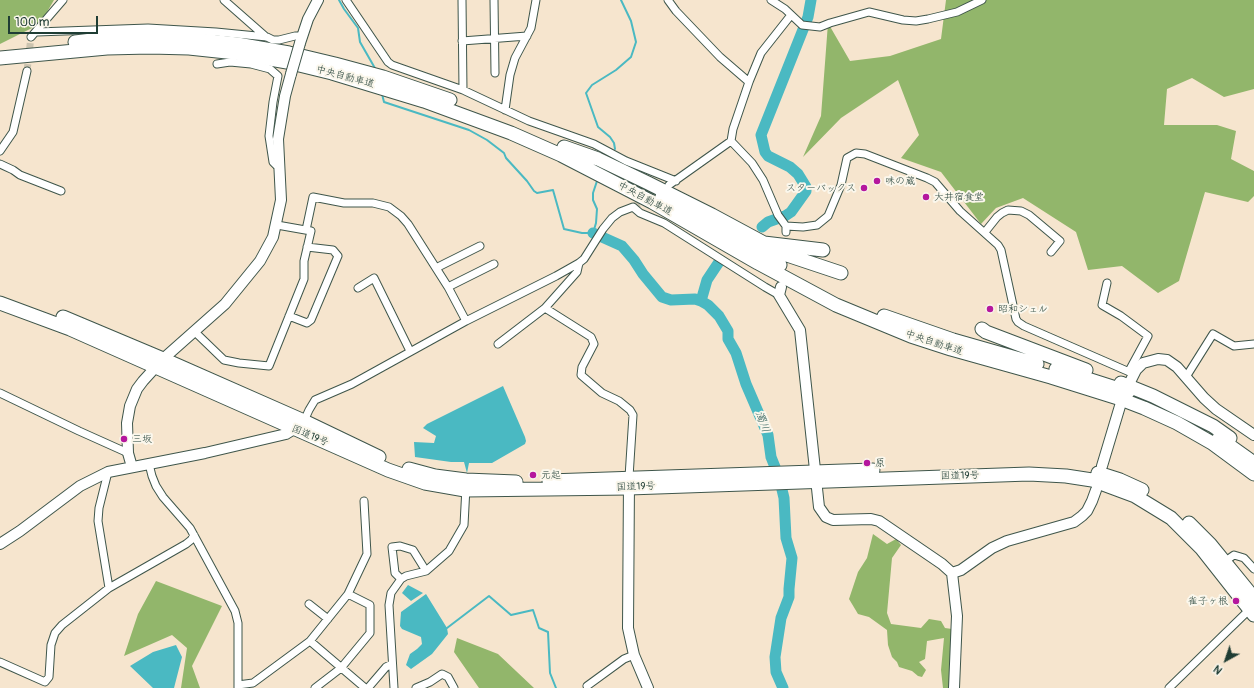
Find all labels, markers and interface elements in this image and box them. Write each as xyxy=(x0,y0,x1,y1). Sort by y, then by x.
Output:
scale bar xyxy=(10,8,100,34)
text: 100 m xyxy=(15,15,49,30)
street label: 中央自動車道 xyxy=(314,63,376,91)
place label: 味の蔵 xyxy=(885,175,915,187)
marker: 味の蔵 xyxy=(872,176,882,186)
street label: 中央自動車道 xyxy=(616,180,674,218)
place label: スターバックス xyxy=(786,182,856,194)
marker: スターバックス xyxy=(859,183,869,193)
place label: 大井宿食堂 xyxy=(934,191,984,203)
marker: 大井宿食堂 xyxy=(921,192,931,202)
place label: 昭和シェル xyxy=(998,303,1048,315)
marker: 昭和シェル xyxy=(985,304,995,314)
street label: 中央自動車道 xyxy=(904,328,964,358)
water label: 濁川 xyxy=(752,409,772,435)
street label: 国道19号 xyxy=(290,423,330,449)
place label: 三坂 xyxy=(132,433,152,445)
marker: 三坂 xyxy=(119,434,129,444)
place label: 原 xyxy=(875,457,885,469)
marker: 原 xyxy=(862,458,872,468)
place label: 元起 xyxy=(541,469,561,481)
marker: 元起 xyxy=(528,470,538,480)
street label: 国道19号 xyxy=(940,470,980,482)
street label: 国道19号 xyxy=(616,480,656,494)
place label: 雀子ヶ根 xyxy=(1188,595,1228,607)
marker: 雀子ヶ根 xyxy=(1231,596,1241,606)
north arrow xyxy=(1206,640,1246,680)
text: N xyxy=(1211,662,1225,677)

